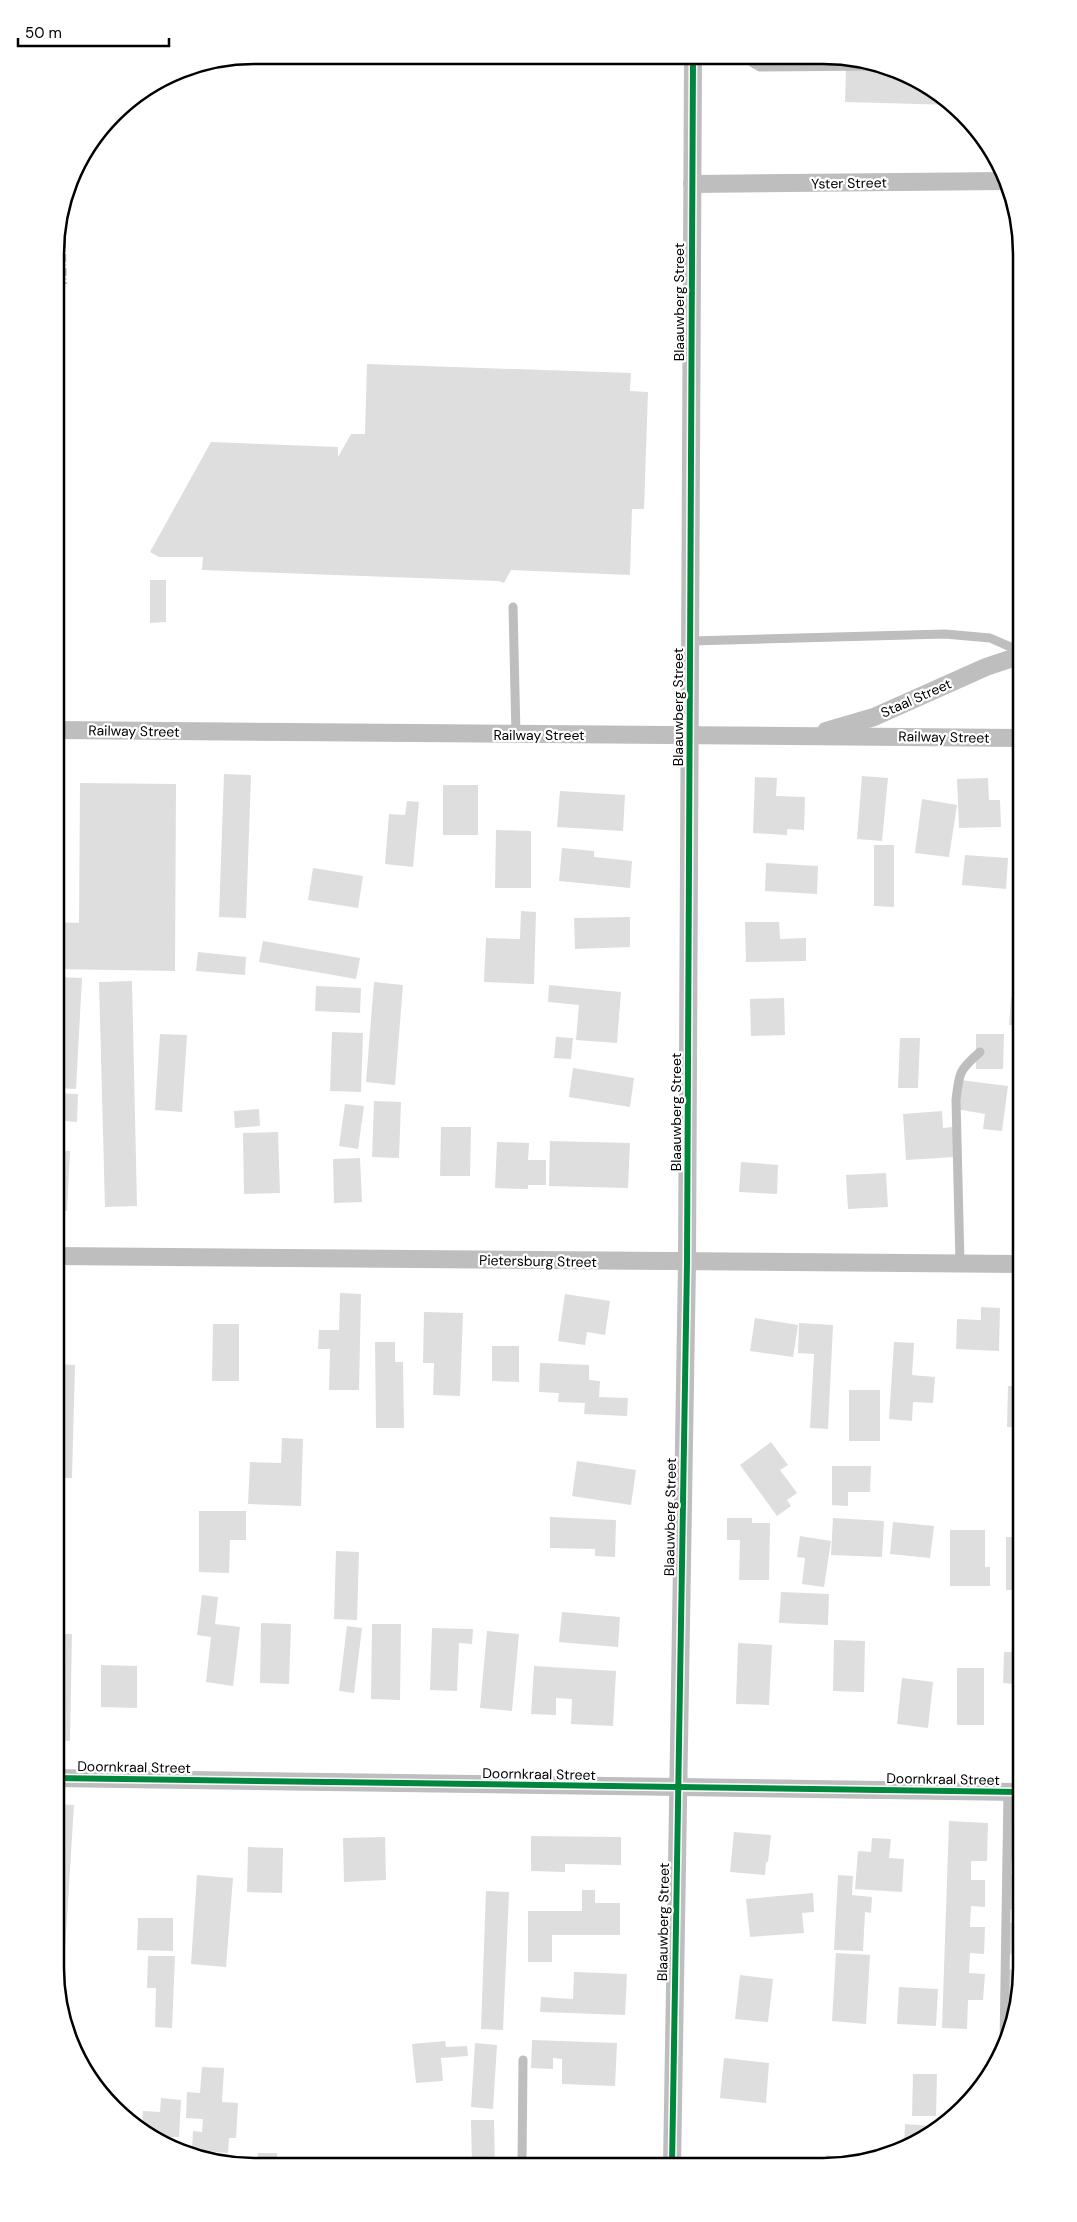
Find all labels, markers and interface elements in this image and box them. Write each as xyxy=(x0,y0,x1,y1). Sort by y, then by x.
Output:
scale bar xyxy=(18,15,169,47)
text: 50 m xyxy=(25,23,62,43)
street label: Yster Street xyxy=(811,173,887,193)
street label: Blaauwberg Street xyxy=(670,243,688,361)
street label: Blaauwberg Street xyxy=(669,648,687,766)
street label: Staal Street xyxy=(878,674,954,722)
street label: Railway Street xyxy=(88,721,180,741)
street label: Railway Street xyxy=(493,726,585,744)
street label: Railway Street xyxy=(898,727,990,747)
street label: Blaauwberg Street xyxy=(667,1053,685,1171)
street label: Pietersburg Street xyxy=(479,1251,597,1271)
street label: Blaauwberg Street xyxy=(660,1458,680,1576)
street label: Doornkraal Street xyxy=(77,1757,191,1777)
street label: Doornkraal Street xyxy=(482,1764,596,1784)
street label: Doornkraal Street xyxy=(886,1769,1000,1789)
street label: Blaauwberg Street xyxy=(653,1863,673,1981)

